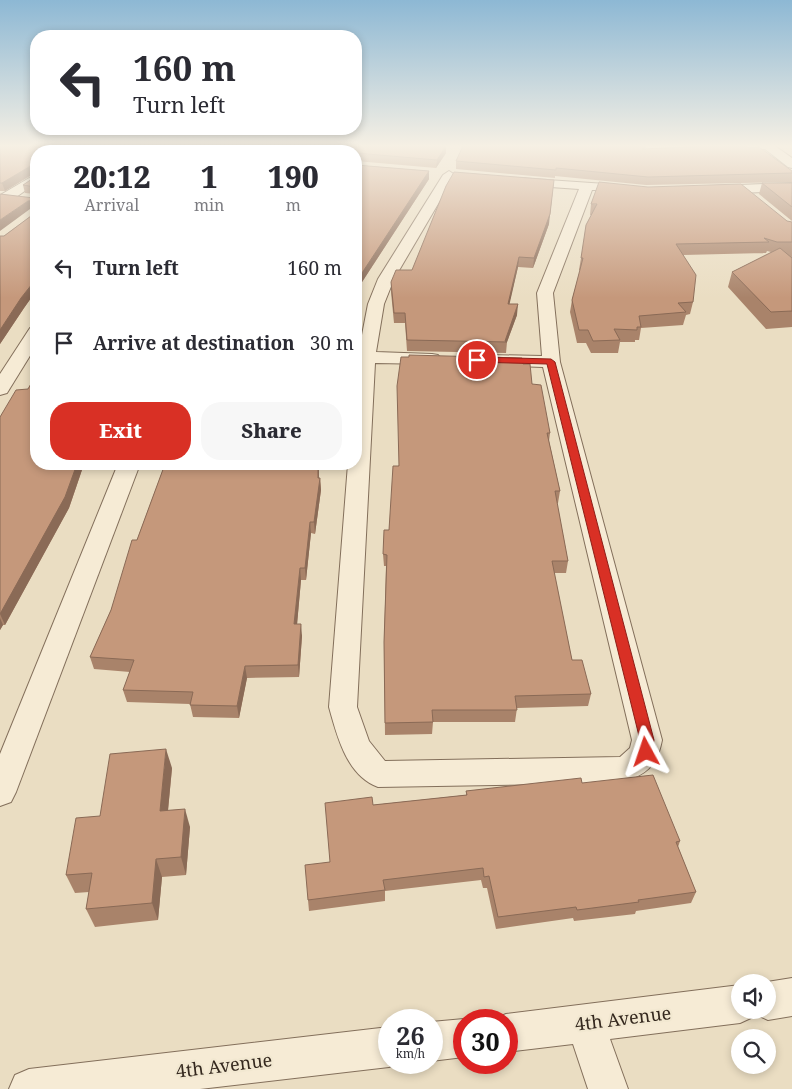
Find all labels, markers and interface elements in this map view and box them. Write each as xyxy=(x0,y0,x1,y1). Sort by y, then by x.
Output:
text: 160 m xyxy=(133,44,236,91)
icon: left xyxy=(50,50,115,115)
text: Turn left xyxy=(133,89,225,119)
text: 20:12 xyxy=(73,156,151,197)
text: 1 xyxy=(201,156,218,197)
text: 190 xyxy=(268,156,319,197)
text: Arrival xyxy=(85,194,139,216)
text: min xyxy=(194,194,224,216)
text: m xyxy=(286,194,301,216)
icon: left xyxy=(50,254,78,282)
text: Turn left xyxy=(93,255,179,281)
text: 160 m xyxy=(287,255,342,281)
icon: arrive xyxy=(50,329,78,357)
text: Arrive at destination xyxy=(93,330,295,356)
text: 30 m xyxy=(310,330,354,356)
pin xyxy=(456,339,498,381)
icon: arrive xyxy=(463,346,491,374)
button: Exit xyxy=(50,402,191,460)
button: Share xyxy=(201,402,342,460)
position arrow xyxy=(619,725,671,777)
map controls xyxy=(731,974,776,1074)
button: sound xyxy=(731,974,776,1019)
street label: 4th Avenue xyxy=(573,1000,672,1036)
speed limit sign: 30 xyxy=(453,1009,518,1074)
text: 26 xyxy=(396,1018,425,1052)
button: search xyxy=(731,1029,776,1074)
text: km/h xyxy=(396,1045,425,1062)
street label: 4th Avenue xyxy=(174,1047,273,1083)

